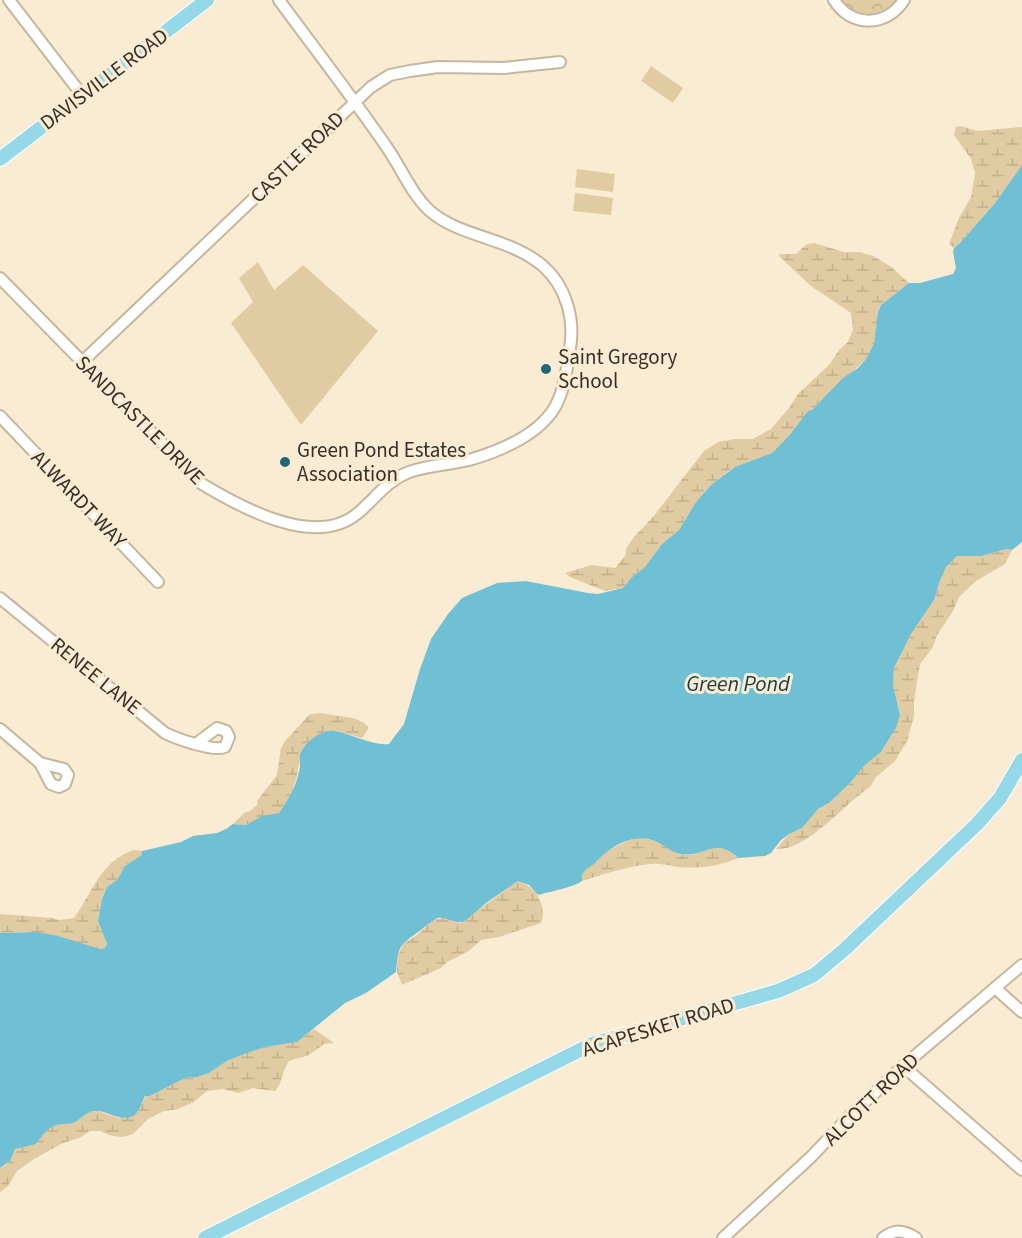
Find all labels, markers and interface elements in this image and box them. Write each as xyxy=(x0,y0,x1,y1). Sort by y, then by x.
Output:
street label: DAVISVILLE ROAD xyxy=(34,21,174,137)
street label: CASTLE ROAD xyxy=(243,104,351,210)
place label: Saint Gregory School xyxy=(558,342,677,396)
street label: SANDCASTLE DRIVE xyxy=(68,348,212,492)
marker: Saint Gregory School xyxy=(539,362,553,376)
place label: Green Pond Estates Association xyxy=(297,435,466,489)
street label: ALWARDT WAY xyxy=(25,443,134,555)
marker: Green Pond Estates Association xyxy=(278,455,292,469)
street label: RENEE LANE xyxy=(44,630,148,722)
water label: Green Pond xyxy=(686,668,791,700)
street label: ACAPESKET ROAD xyxy=(578,990,738,1064)
street label: ALCOTT ROAD xyxy=(816,1046,926,1152)

